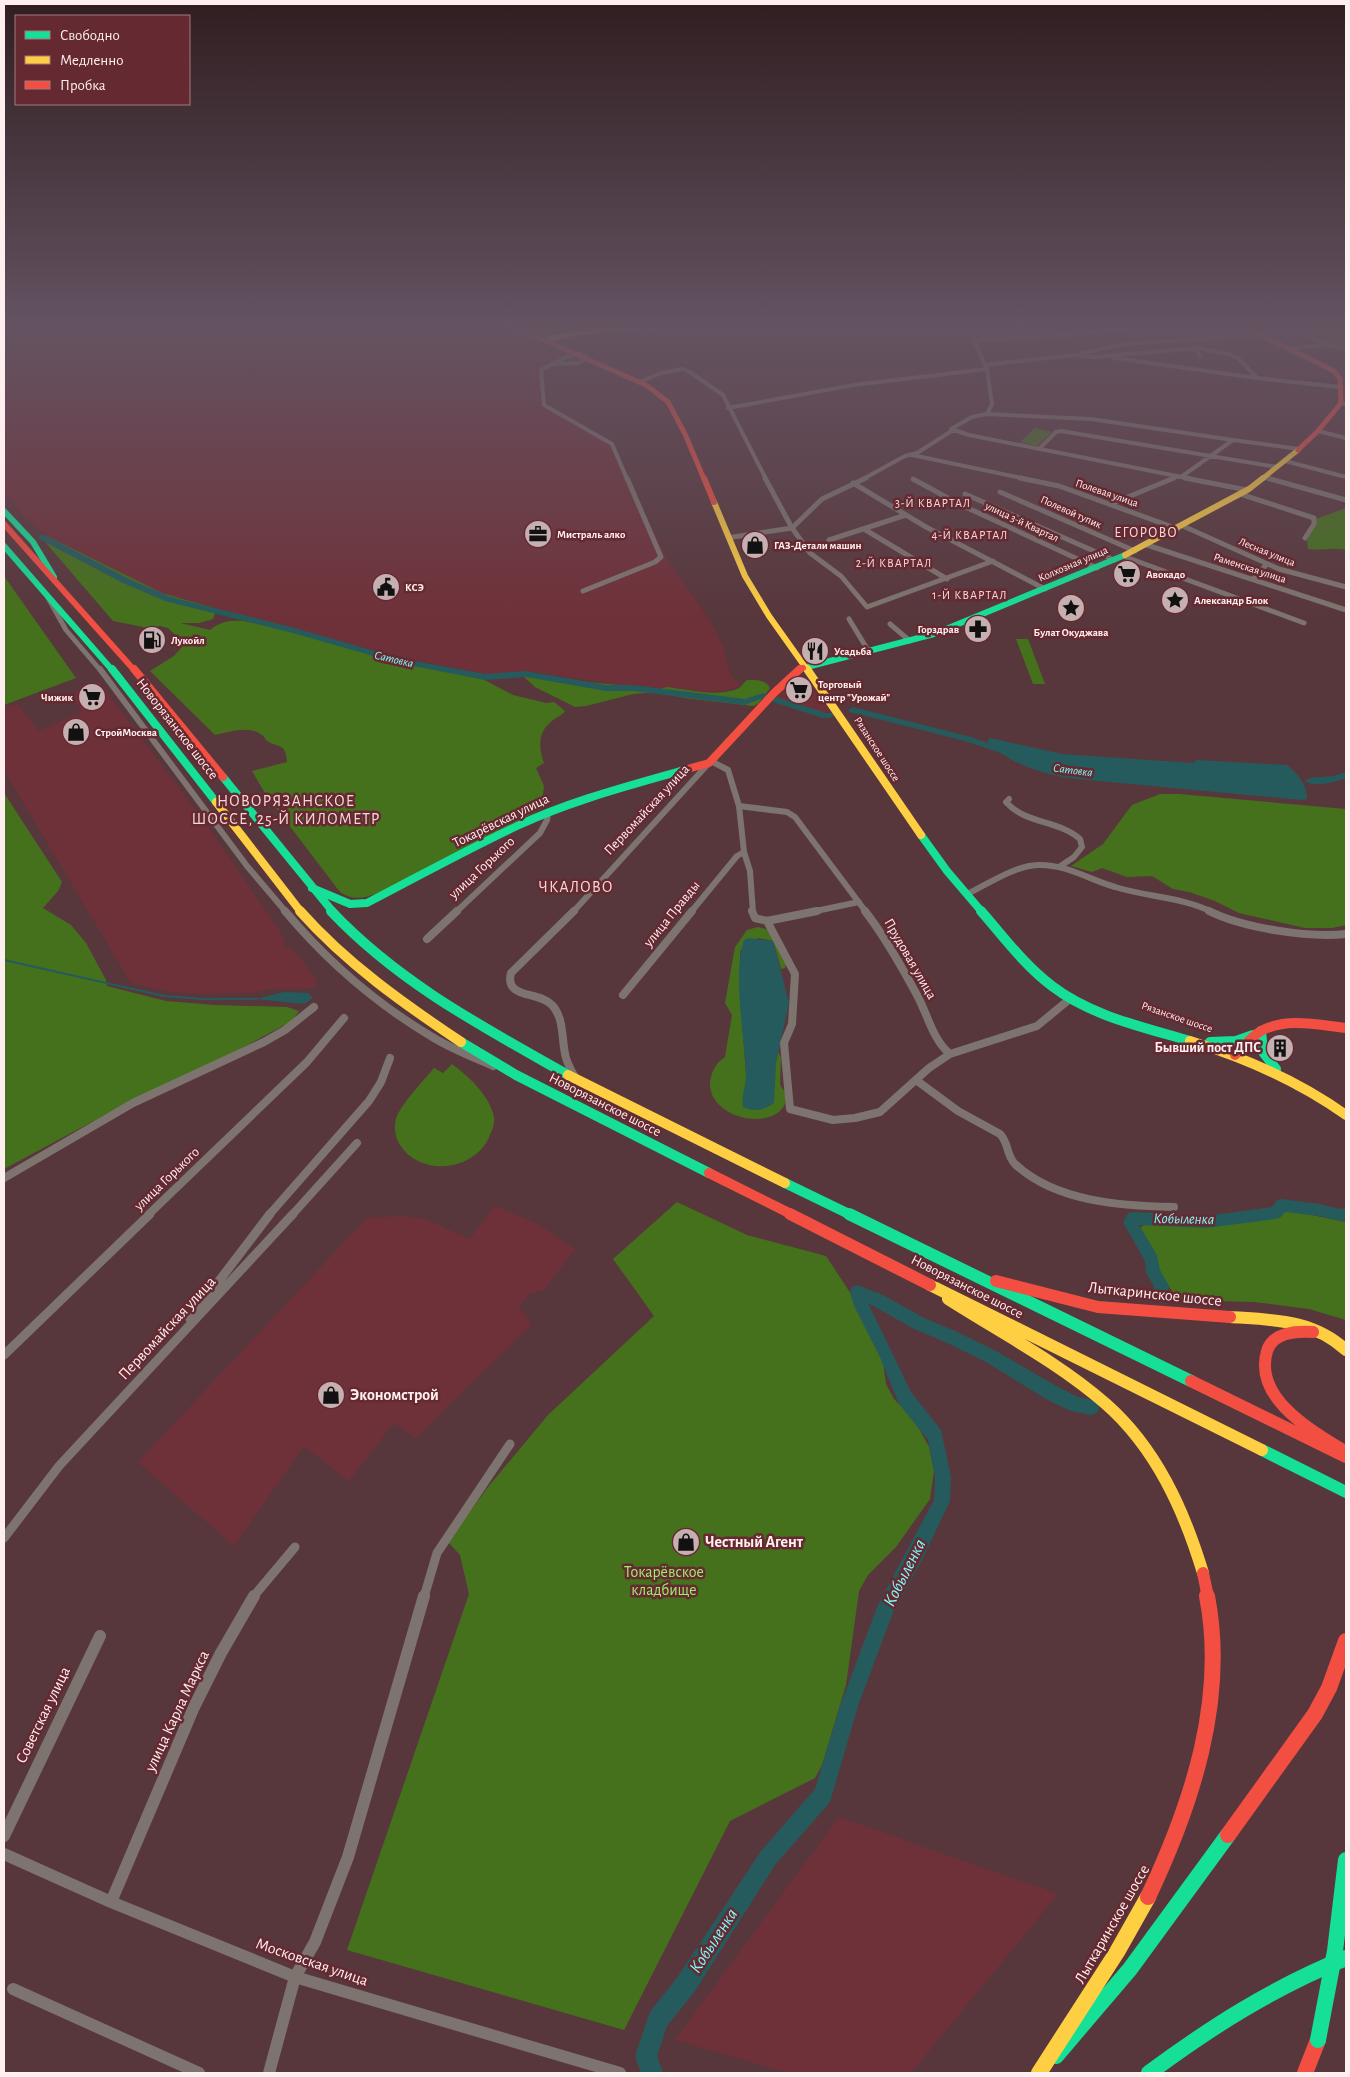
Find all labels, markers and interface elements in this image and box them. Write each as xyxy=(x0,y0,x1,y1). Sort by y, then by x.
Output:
legend xyxy=(15,15,190,105)
text: Свободно xyxy=(60,28,120,43)
text: Медленно xyxy=(60,53,124,68)
text: Пробка xyxy=(60,78,106,93)
street label: Полевая улица xyxy=(1074,477,1140,509)
street label: Полевой тупик xyxy=(1039,494,1103,530)
district label: 3-Й КВАРТАЛ xyxy=(895,496,971,509)
street label: улица 3-й Квартал xyxy=(983,500,1060,544)
office icon: Мистраль алко xyxy=(523,519,553,549)
district label: ЕГОРОВО xyxy=(1114,526,1178,540)
district label: 4-Й КВАРТАЛ xyxy=(931,528,1009,541)
place label: Мистраль алко xyxy=(557,529,626,540)
shop icon: ГАЗ-Детали машин xyxy=(740,530,770,560)
street label: Лесная улица xyxy=(1237,536,1297,568)
place label: ГАЗ-Детали машин xyxy=(774,540,862,551)
street label: Колхозная улица xyxy=(1036,544,1110,584)
street label: Раменская улица xyxy=(1212,551,1288,585)
district label: 2-Й КВАРТАЛ xyxy=(856,556,932,569)
supermarket icon: Авокадо xyxy=(1112,559,1142,589)
place label: Авокадо xyxy=(1146,569,1186,580)
public building icon: КСЭ xyxy=(371,572,401,602)
place label: КСЭ xyxy=(405,582,424,593)
place icon: Александр Блок xyxy=(1160,585,1190,615)
district label: 1-Й КВАРТАЛ xyxy=(932,588,1008,601)
place icon: Булат Окуджава xyxy=(1056,593,1086,623)
place label: Александр Блок xyxy=(1194,595,1269,606)
pharmacy icon: Горздрав xyxy=(963,614,993,644)
place label: Горздрав xyxy=(917,624,960,635)
fuel station icon: Лукойл xyxy=(137,625,167,655)
place label: Булат Окуджава xyxy=(1034,627,1108,638)
place label: Лукойл xyxy=(171,635,205,646)
restaurant icon: Усадьба xyxy=(800,636,830,666)
place label: Усадьба xyxy=(834,646,871,657)
water label: Сатовка xyxy=(373,649,415,669)
supermarket icon: Торговый центр "Урожай" xyxy=(784,675,814,705)
street label: Новорязанское шоссе xyxy=(133,676,221,782)
place label: Торговый центр "Урожай" xyxy=(818,679,890,703)
supermarket icon: Чижик xyxy=(77,682,107,712)
place label: Чижик xyxy=(41,692,74,703)
street label: Рязанское шоссе xyxy=(852,715,902,783)
shop icon: СтройМосква xyxy=(61,717,91,747)
place label: СтройМосква xyxy=(95,727,157,738)
street label: Первомайская улица xyxy=(602,762,693,858)
water label: Сатовка xyxy=(1053,762,1093,778)
street label: Токарёвская улица xyxy=(451,791,552,850)
district label: НОВОРЯЗАНСКОЕ ШОССЕ, 25-Й КИЛОМЕТР xyxy=(192,793,380,827)
street label: улица Горького xyxy=(446,834,518,902)
street label: улица Правды xyxy=(641,878,703,950)
district label: ЧКАЛОВО xyxy=(539,879,613,895)
street label: Прудовая улица xyxy=(881,916,939,1002)
street label: Рязанское шоссе xyxy=(1140,1000,1214,1034)
building icon: Бывший пост ДПС xyxy=(1265,1033,1295,1063)
place label: Бывший пост ДПС xyxy=(1154,1041,1261,1055)
street label: Новорязанское шоссе xyxy=(547,1071,663,1139)
street label: улица Горького xyxy=(131,1145,202,1214)
water label: Кобыленка xyxy=(1154,1211,1214,1227)
street label: Новорязанское шоссе xyxy=(909,1253,1025,1321)
street label: Первомайская улица xyxy=(115,1273,220,1383)
street label: Лыткаринское шоссе xyxy=(1087,1279,1223,1309)
shop icon: Экономстрой xyxy=(316,1380,346,1410)
place label: Экономстрой xyxy=(350,1387,439,1403)
shop icon: Честный Агент xyxy=(671,1527,701,1557)
place label: Честный Агент xyxy=(705,1534,804,1550)
water label: Кобыленка xyxy=(880,1536,930,1610)
park label: Токарёвское кладбище xyxy=(624,1564,704,1598)
street label: улица Карла Маркса xyxy=(142,1648,213,1775)
street label: Советская улица xyxy=(13,1664,74,1766)
street label: Лыткаринское шоссе xyxy=(1071,1862,1153,1986)
water label: Кобыленка xyxy=(687,1906,741,1976)
street label: Московская улица xyxy=(253,1935,370,1990)

